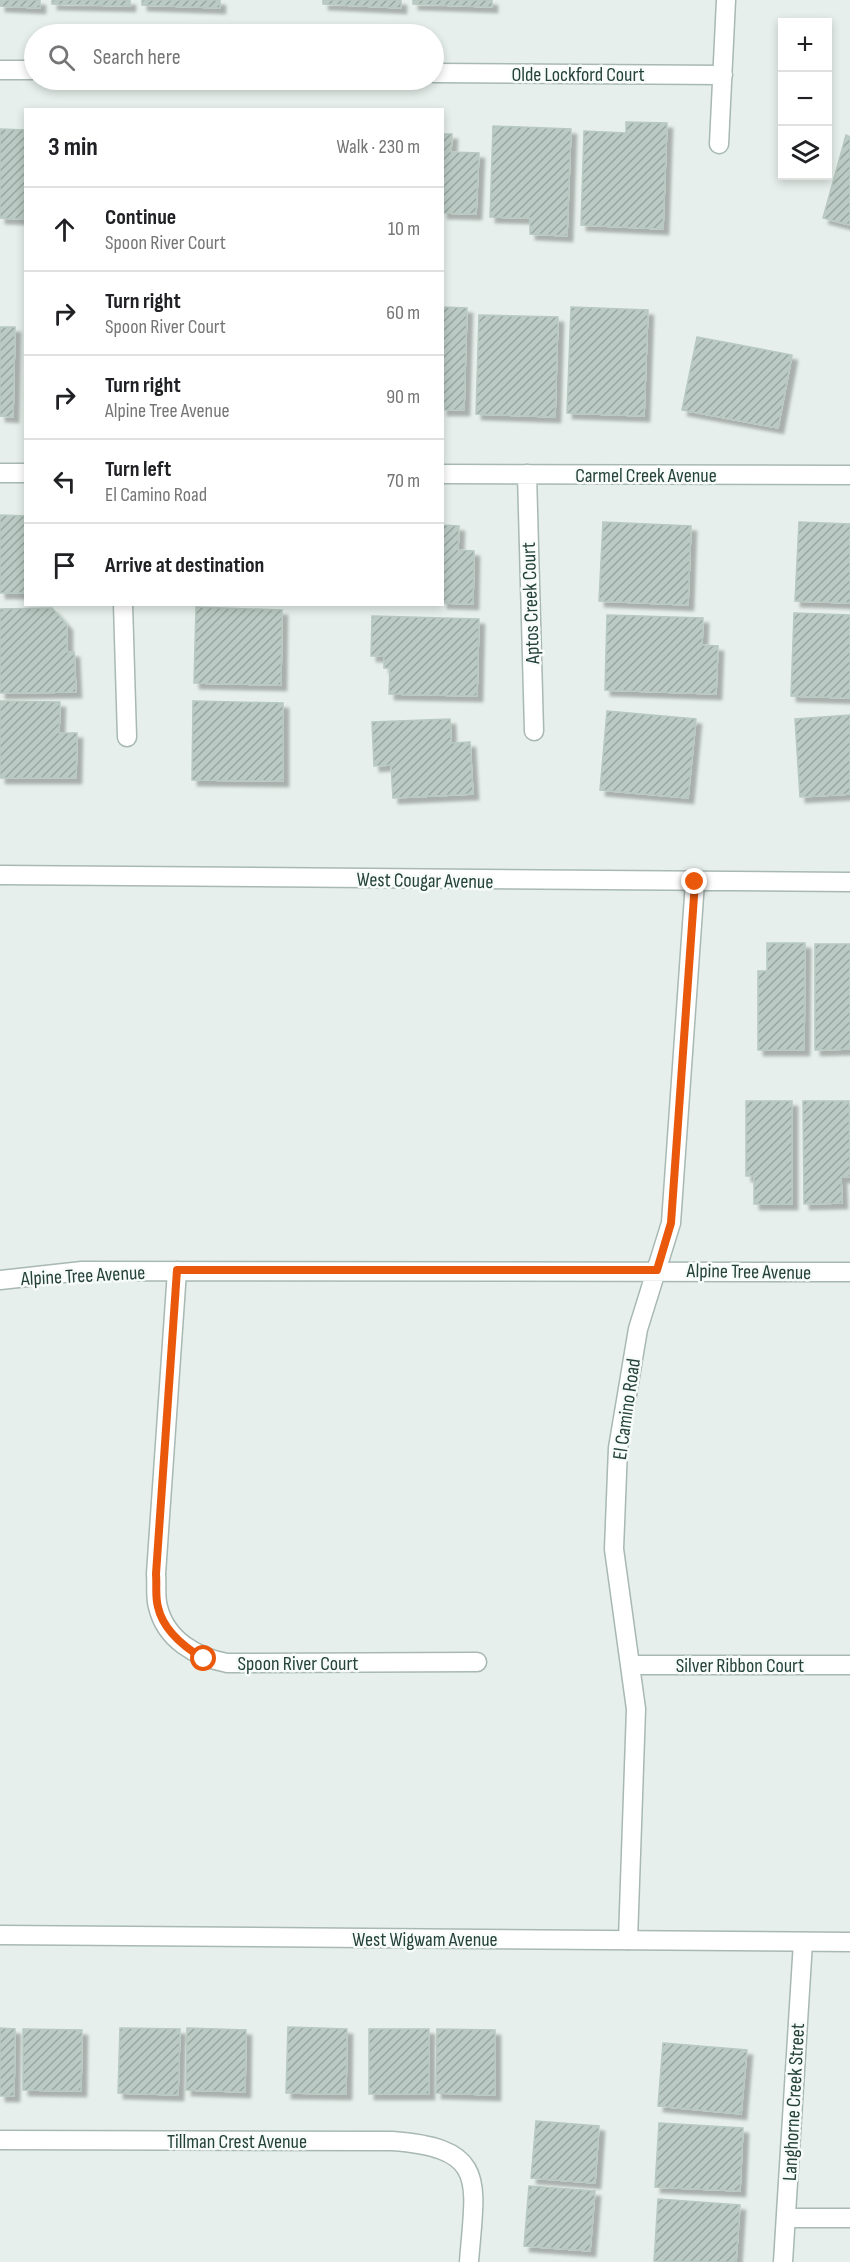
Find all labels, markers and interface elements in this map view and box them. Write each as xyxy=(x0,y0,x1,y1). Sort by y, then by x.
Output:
map controls xyxy=(778,18,832,180)
button: + xyxy=(778,18,832,72)
search box xyxy=(24,24,444,90)
icon: search xyxy=(45,41,78,74)
text: Search here xyxy=(93,44,180,71)
street label: Olde Lockford Court xyxy=(511,63,645,87)
button: − xyxy=(778,72,832,126)
button: layers xyxy=(778,126,832,180)
text: 3 min xyxy=(48,132,98,163)
text: Walk · 230 m xyxy=(337,135,420,159)
text: Continue xyxy=(105,204,176,231)
icon: ahead xyxy=(48,213,81,246)
text: 10 m xyxy=(388,217,420,241)
text: Spoon River Court xyxy=(105,231,226,255)
text: Turn right xyxy=(105,288,181,315)
icon: right xyxy=(48,297,81,330)
text: 60 m xyxy=(386,301,420,325)
text: Spoon River Court xyxy=(105,315,226,339)
text: Turn right xyxy=(105,372,181,399)
icon: right xyxy=(48,381,81,414)
text: 90 m xyxy=(386,385,420,409)
text: Alpine Tree Avenue xyxy=(105,399,230,423)
text: Turn left xyxy=(105,456,171,483)
street label: Carmel Creek Avenue xyxy=(575,464,717,488)
icon: left xyxy=(48,465,81,498)
text: 70 m xyxy=(387,469,420,493)
text: El Camino Road xyxy=(105,483,207,507)
street label: Aptos Creek Court xyxy=(517,542,545,665)
icon: arrive xyxy=(48,549,81,582)
text: Arrive at destination xyxy=(105,552,264,579)
street label: West Cougar Avenue xyxy=(356,868,493,894)
route end xyxy=(681,868,707,894)
street label: Alpine Tree Avenue xyxy=(686,1259,811,1285)
street label: Alpine Tree Avenue xyxy=(19,1261,146,1291)
street label: El Camino Road xyxy=(608,1357,646,1461)
route start xyxy=(190,1645,216,1671)
street label: Spoon River Court xyxy=(238,1652,358,1676)
street label: Silver Ribbon Court xyxy=(676,1654,804,1678)
street label: West Wigwam Avenue xyxy=(352,1928,498,1952)
street label: Langhorne Creek Street xyxy=(778,2022,810,2182)
street label: Tillman Crest Avenue xyxy=(167,2130,307,2154)

